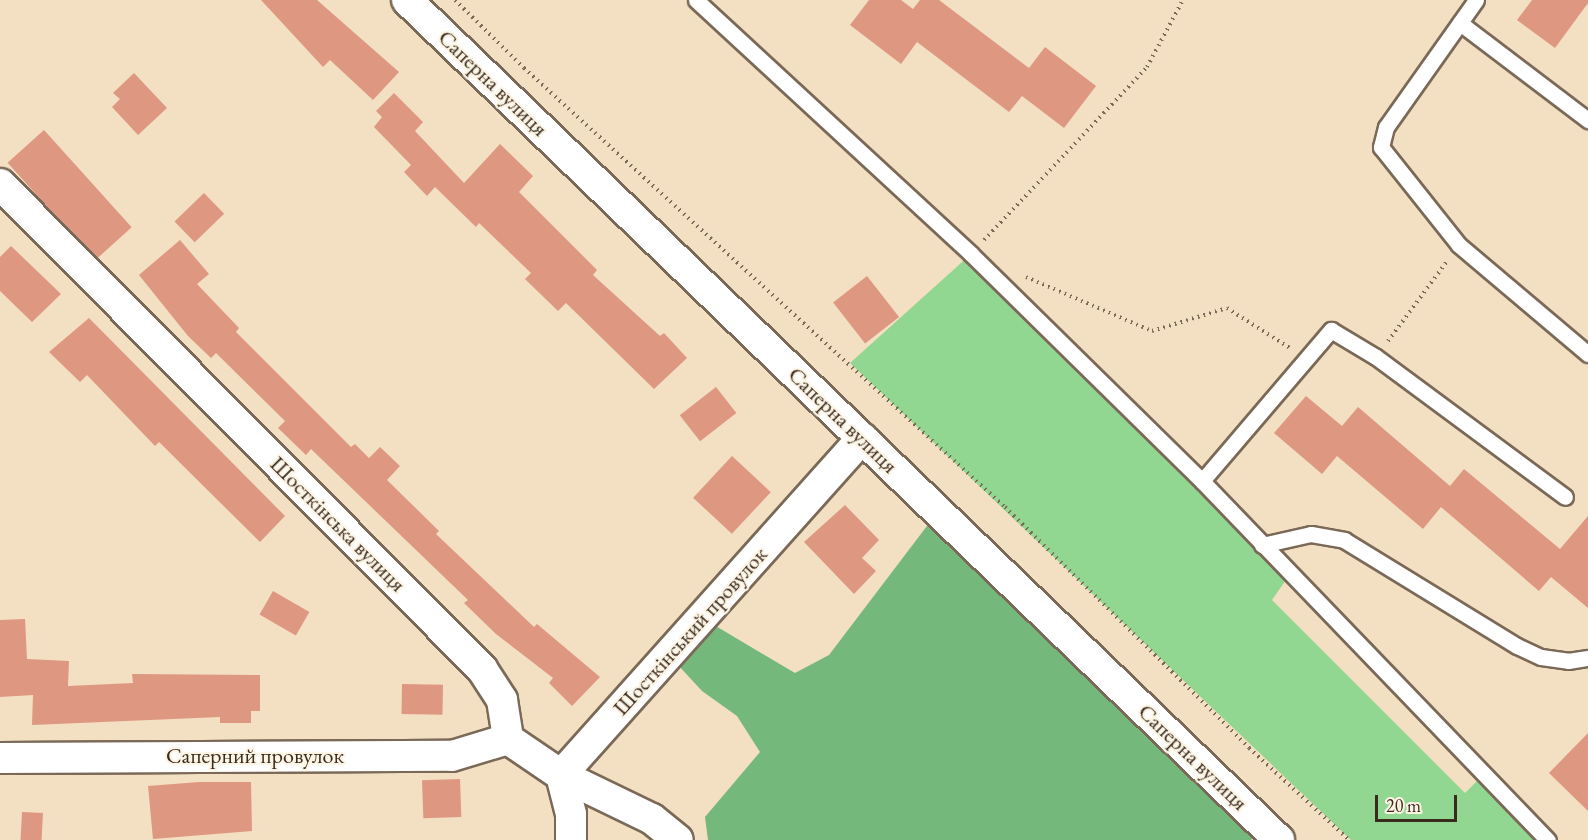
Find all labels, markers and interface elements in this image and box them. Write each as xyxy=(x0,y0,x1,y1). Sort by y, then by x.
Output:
street label: Саперна вулиця xyxy=(433,24,553,142)
street label: Саперна вулиця xyxy=(783,361,903,479)
street label: Шосткінська вулиця xyxy=(265,451,411,597)
street label: Шосткінський провулок xyxy=(607,541,773,721)
street label: Саперна вулиця xyxy=(1133,698,1253,816)
street label: Саперний провулок xyxy=(166,743,344,769)
scale bar xyxy=(1378,783,1460,821)
text: 20 m xyxy=(1386,794,1421,817)

